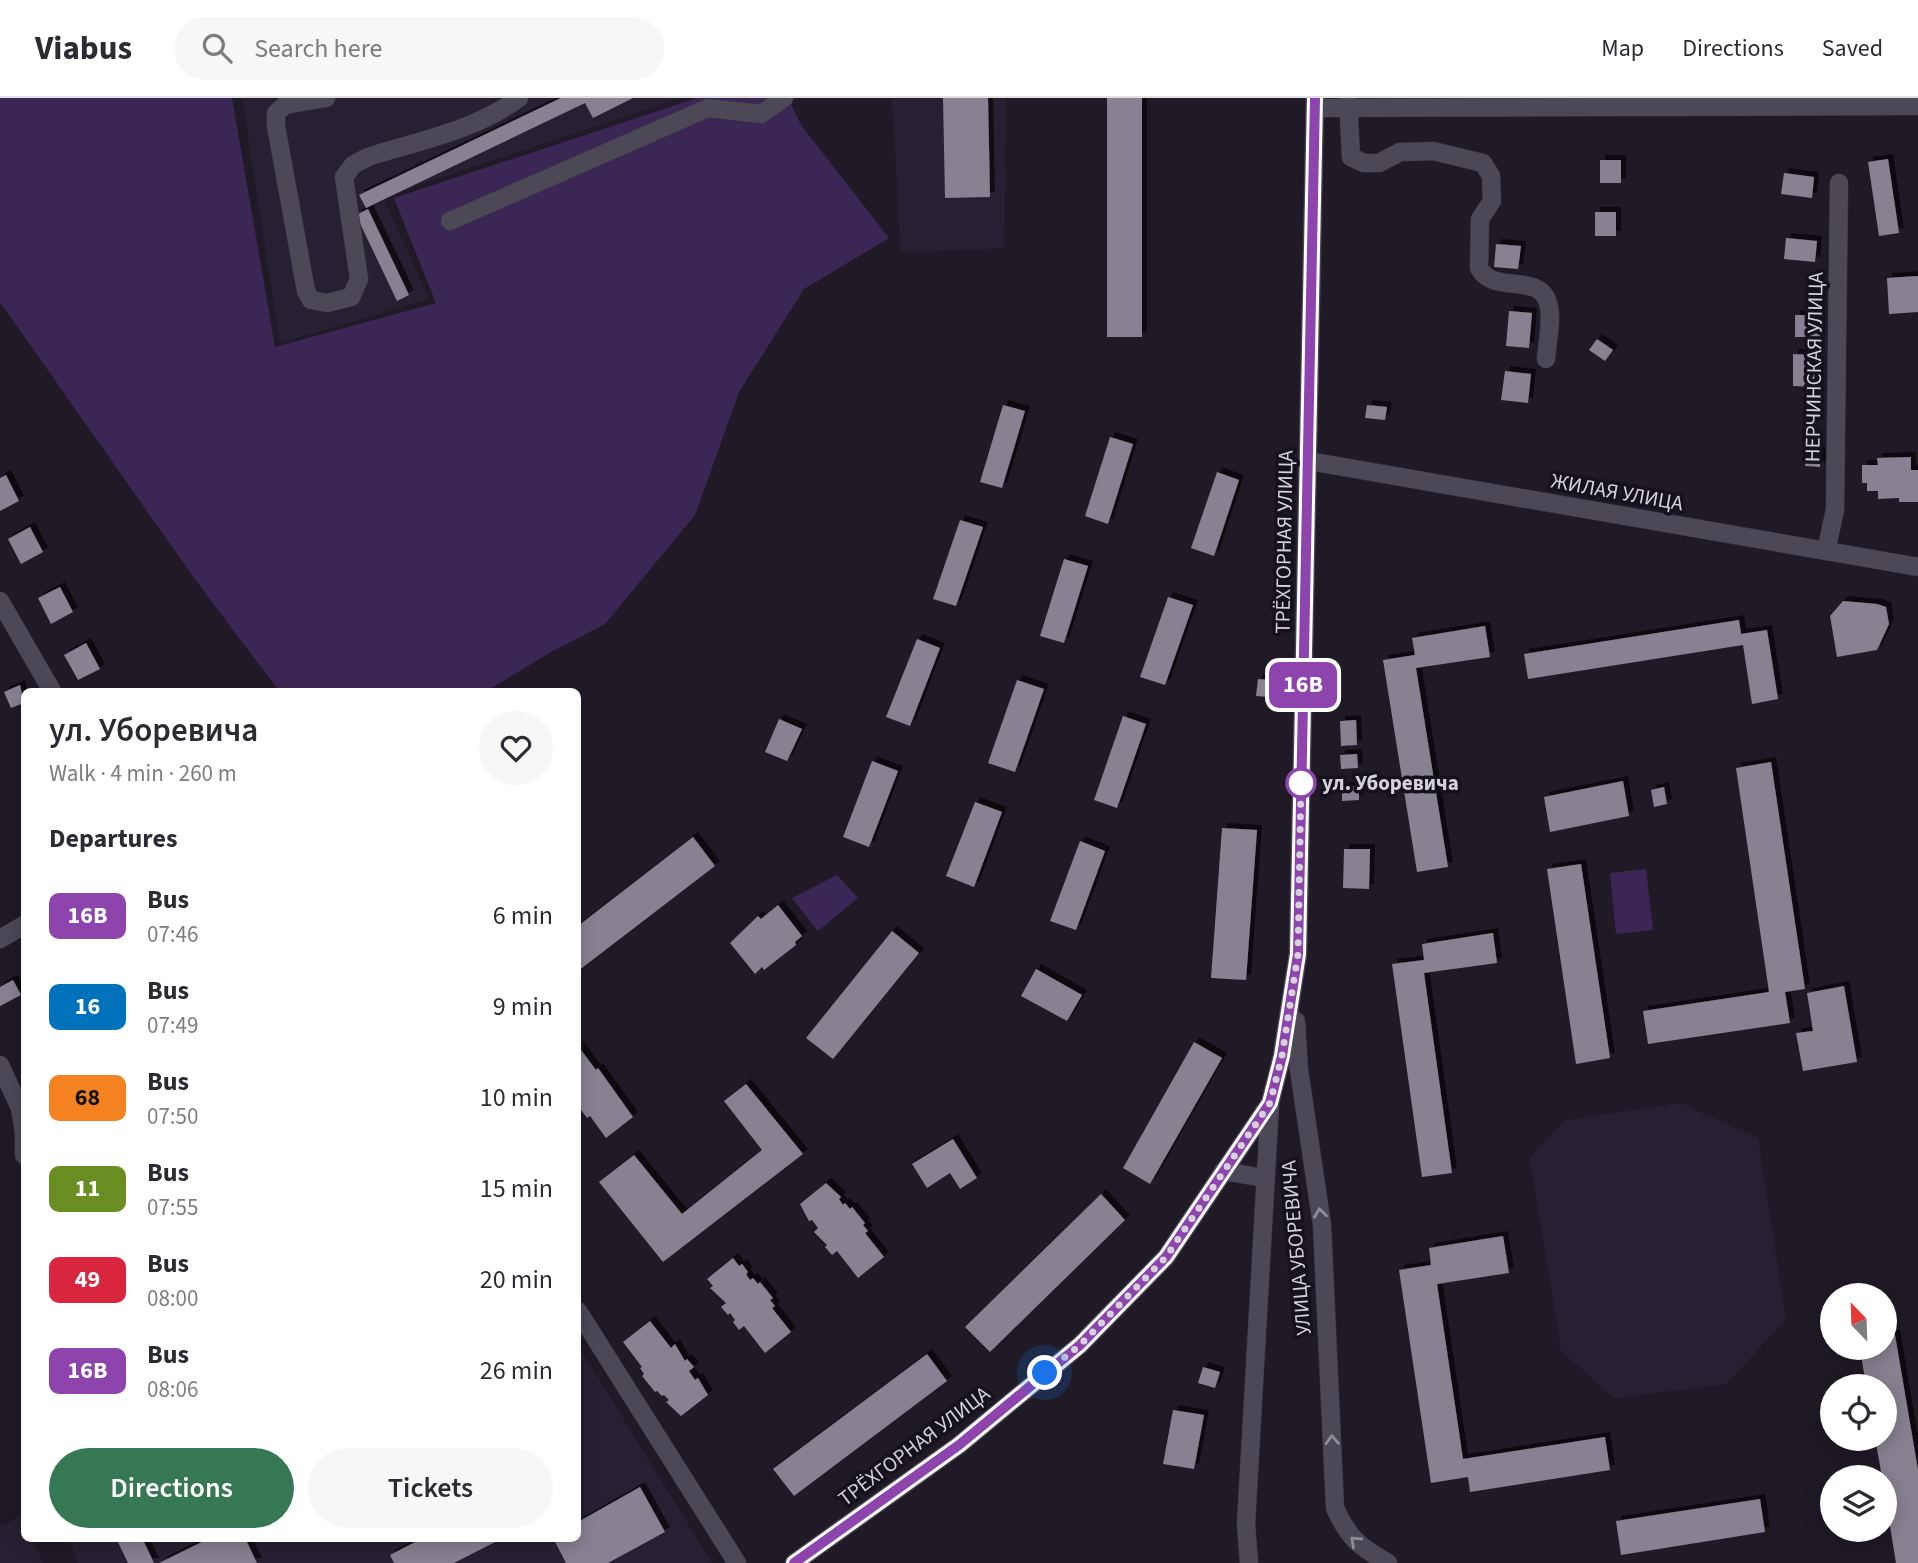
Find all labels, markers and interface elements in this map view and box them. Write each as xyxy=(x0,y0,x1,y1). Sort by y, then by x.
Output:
search box xyxy=(174,17,664,80)
text: Viabus xyxy=(35,25,132,72)
icon: search xyxy=(198,29,236,67)
text: Search here xyxy=(254,30,382,67)
text: Map xyxy=(1601,31,1644,66)
text: Directions xyxy=(1682,31,1784,66)
text: Saved xyxy=(1822,31,1883,66)
street label: НЕРЧИНСКАЯ УЛИЦА xyxy=(1797,271,1831,462)
street label: ТРЁХГОРНАЯ УЛИЦА xyxy=(1267,449,1301,634)
street label: ЖИЛАЯ УЛИЦА xyxy=(1549,466,1686,518)
line badge: 16В xyxy=(1263,662,1343,708)
text: 16В xyxy=(1283,667,1323,702)
text: ул. Уборевича xyxy=(49,707,258,754)
button: heart xyxy=(479,711,553,785)
text: Walk · 4 min · 260 m xyxy=(49,757,237,790)
marker: ул. Уборевича xyxy=(1286,768,1316,798)
place label: ул. Уборевича xyxy=(1322,768,1459,798)
text: Departures xyxy=(49,820,177,857)
text: Bus xyxy=(147,881,189,918)
text: 6 min xyxy=(493,897,553,934)
text: 16В xyxy=(68,898,107,933)
text: 07:46 xyxy=(147,918,198,951)
text: Bus xyxy=(147,972,189,1009)
text: 9 min xyxy=(493,988,553,1025)
text: 16 xyxy=(75,989,100,1024)
text: 07:49 xyxy=(147,1009,198,1042)
text: Bus xyxy=(147,1063,189,1100)
text: 10 min xyxy=(480,1079,553,1116)
text: 68 xyxy=(75,1080,100,1115)
text: 07:50 xyxy=(147,1100,198,1133)
text: Bus xyxy=(147,1154,189,1191)
street label: УЛИЦА УБОРЕВИЧА xyxy=(1273,1159,1319,1337)
text: 15 min xyxy=(480,1170,553,1207)
text: 11 xyxy=(75,1171,100,1206)
text: 07:55 xyxy=(147,1191,198,1224)
one-way arrow xyxy=(1312,1207,1327,1218)
text: Bus xyxy=(147,1245,189,1282)
text: 20 min xyxy=(480,1261,553,1298)
text: 49 xyxy=(75,1262,100,1297)
text: 08:00 xyxy=(147,1282,198,1315)
north arrow xyxy=(1820,1283,1897,1360)
map controls xyxy=(1820,1283,1897,1542)
text: Bus xyxy=(147,1336,189,1373)
text: 26 min xyxy=(480,1352,553,1389)
text: 16В xyxy=(68,1353,107,1388)
your location xyxy=(1027,1355,1062,1390)
text: 08:06 xyxy=(147,1373,198,1406)
button: locate xyxy=(1820,1374,1897,1451)
street label: ТРЁХГОРНАЯ УЛИЦА xyxy=(832,1378,997,1513)
one-way arrow xyxy=(1324,1434,1339,1445)
button: Directions xyxy=(49,1448,294,1528)
button: Tickets xyxy=(308,1448,553,1528)
button: layers xyxy=(1820,1465,1897,1542)
one-way arrow xyxy=(1351,1537,1364,1549)

